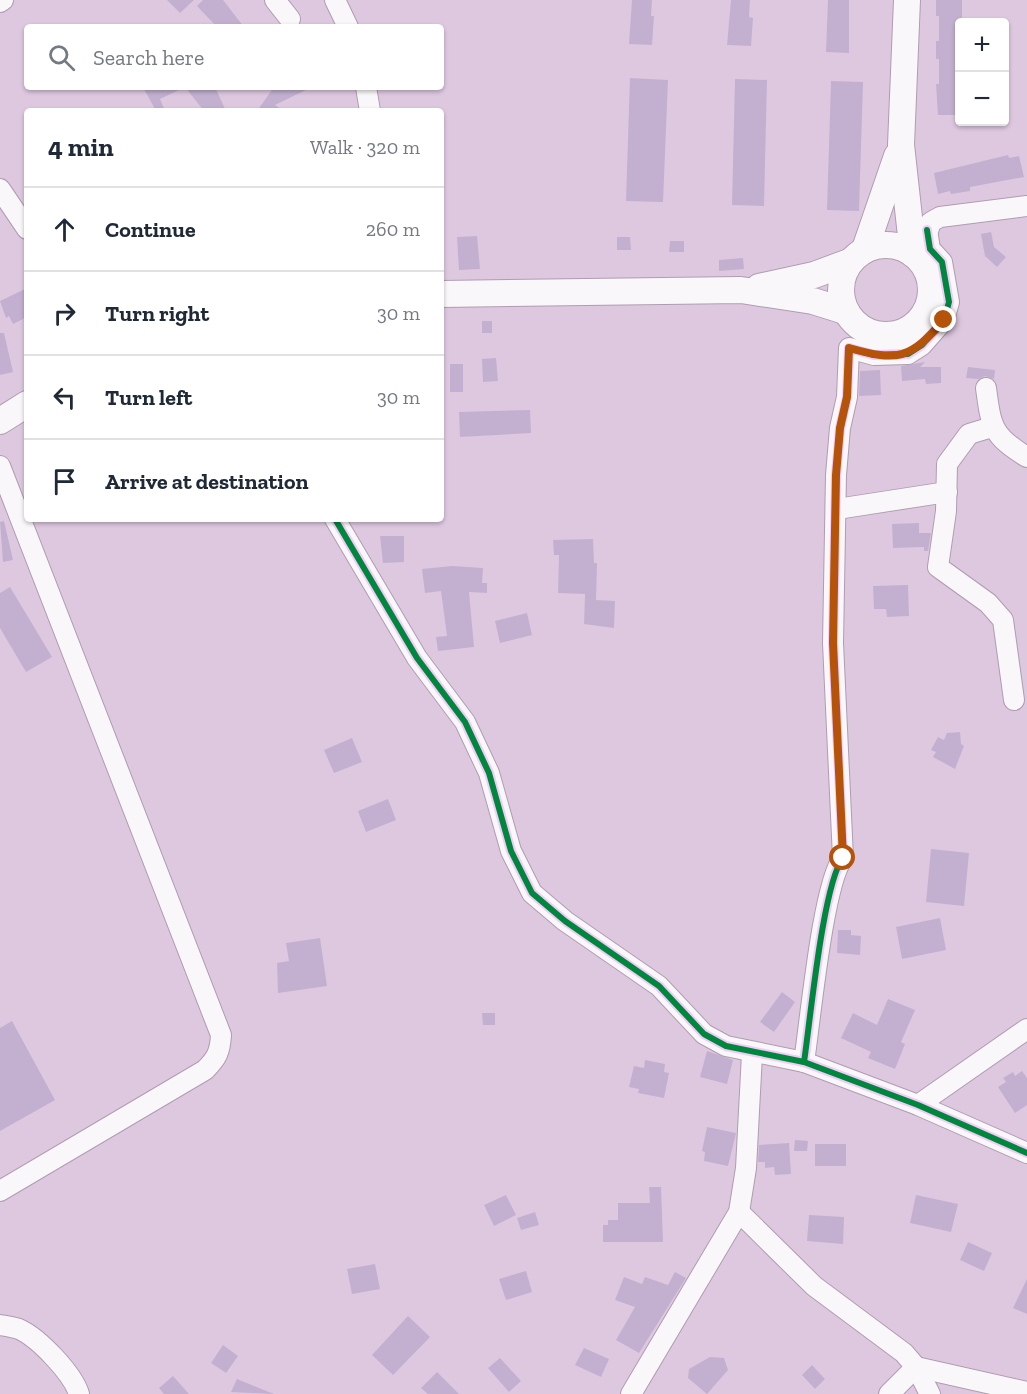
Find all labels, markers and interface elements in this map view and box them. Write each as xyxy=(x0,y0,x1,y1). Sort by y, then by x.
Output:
map controls xyxy=(955,18,1009,126)
button: + xyxy=(955,18,1009,72)
search box xyxy=(24,24,444,90)
icon: search xyxy=(45,41,78,74)
text: Search here xyxy=(93,44,204,71)
button: − xyxy=(955,72,1009,126)
text: 4 min xyxy=(48,131,114,163)
text: Walk · 320 m xyxy=(310,135,420,159)
icon: ahead xyxy=(48,213,81,246)
text: Continue xyxy=(105,216,196,243)
text: 260 m xyxy=(366,217,420,241)
icon: right xyxy=(48,297,81,330)
text: Turn right xyxy=(105,300,209,327)
text: 30 m xyxy=(377,301,420,325)
route end xyxy=(930,306,956,332)
icon: left xyxy=(48,381,81,414)
text: Turn left xyxy=(105,384,192,411)
text: 30 m xyxy=(377,385,420,409)
icon: arrive xyxy=(48,465,81,498)
text: Arrive at destination xyxy=(105,468,308,495)
route start xyxy=(829,844,855,870)

